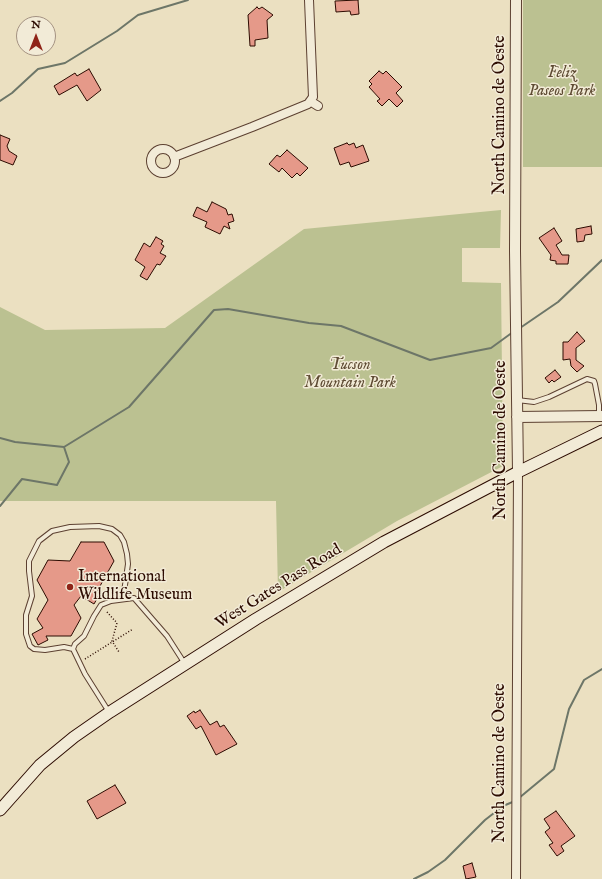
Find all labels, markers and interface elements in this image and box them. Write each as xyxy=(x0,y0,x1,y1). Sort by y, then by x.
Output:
north arrow xyxy=(16,16,56,56)
text: N xyxy=(31,18,41,32)
street label: North Camino de Oeste xyxy=(491,35,511,195)
park label: Feliz Paseos Park xyxy=(528,64,596,102)
park label: Tucson Mountain Park xyxy=(304,356,396,394)
street label: North Camino de Oeste xyxy=(492,360,512,520)
street label: West Gates Pass Road xyxy=(212,540,346,634)
place label: International Wildlife Museum xyxy=(78,568,192,606)
marker: International Wildlife Museum xyxy=(65,582,75,592)
street label: North Camino de Oeste xyxy=(491,683,511,843)

